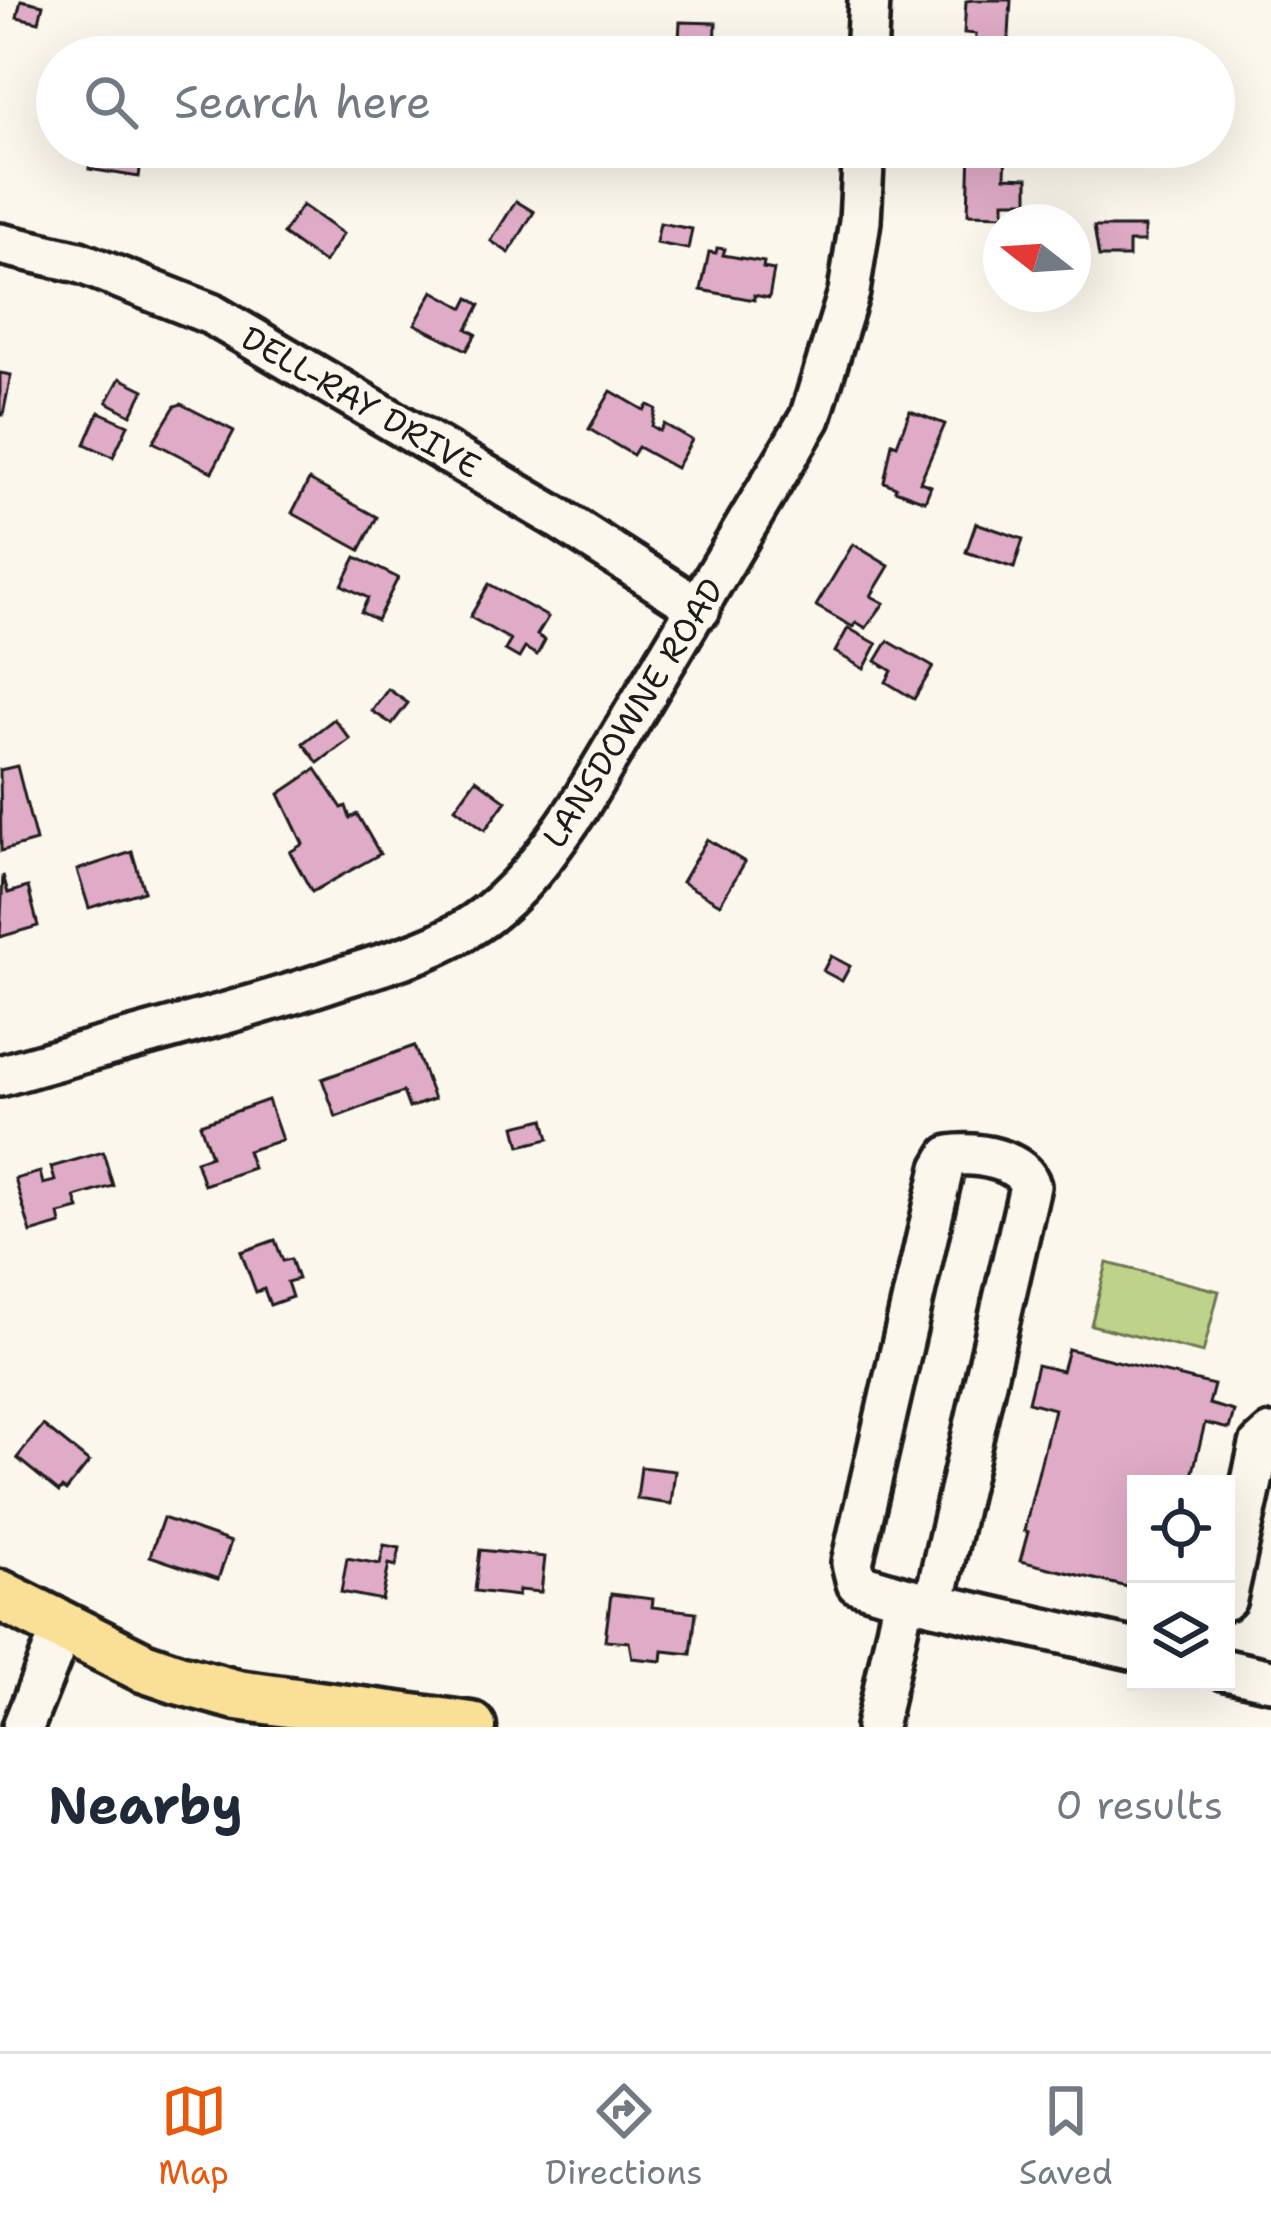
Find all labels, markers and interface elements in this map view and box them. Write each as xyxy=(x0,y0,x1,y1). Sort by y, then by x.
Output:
search box xyxy=(36,36,1235,168)
icon: search xyxy=(78,69,144,135)
text: Search here xyxy=(174,72,431,132)
north arrow xyxy=(983,204,1091,312)
street label: DELL-RAY DRIVE xyxy=(233,315,489,489)
street label: LANSDOWNE ROAD xyxy=(532,570,734,856)
map controls xyxy=(1127,1475,1235,1691)
button: locate xyxy=(1127,1475,1235,1583)
button: layers xyxy=(1127,1583,1235,1691)
text: Nearby xyxy=(48,1771,243,1839)
text: 0 results xyxy=(1056,1779,1223,1831)
tab: Map xyxy=(158,2078,229,2195)
tab: Directions xyxy=(545,2078,703,2195)
tab: Saved xyxy=(1019,2078,1113,2195)

